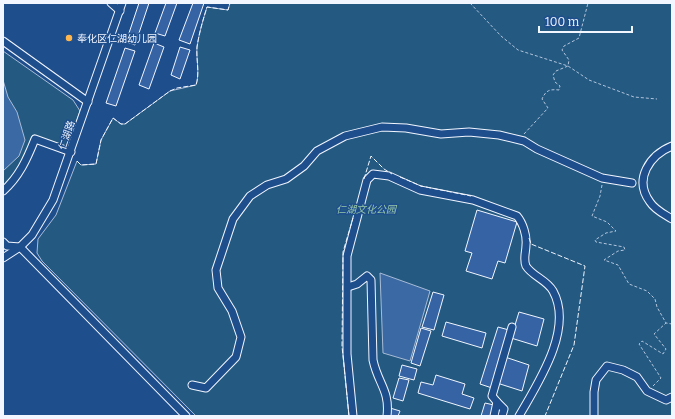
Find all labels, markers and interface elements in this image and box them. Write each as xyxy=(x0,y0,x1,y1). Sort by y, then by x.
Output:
scale bar xyxy=(539,8,632,34)
text: 100 m xyxy=(545,15,580,29)
marker: 奉化区仁湖幼儿园 xyxy=(64,33,74,43)
place label: 奉化区仁湖幼儿园 xyxy=(77,33,157,45)
street label: 仁湖路 xyxy=(56,119,78,151)
park label: 仁湖文化公园 xyxy=(336,204,398,216)

